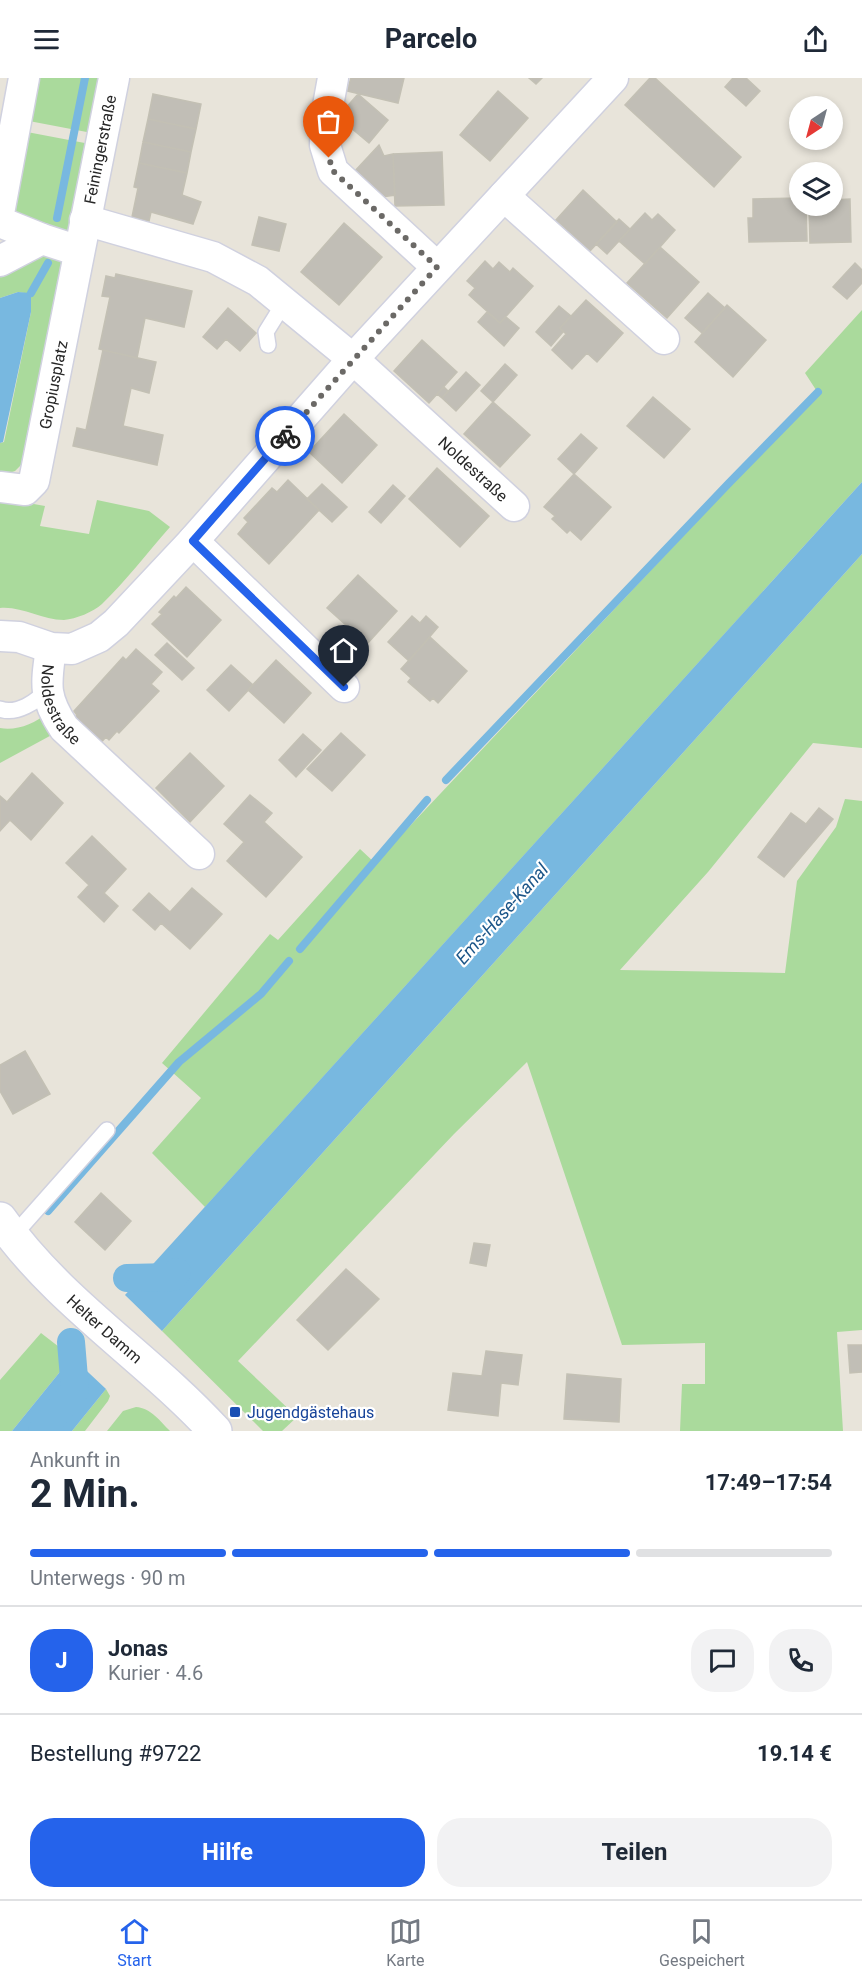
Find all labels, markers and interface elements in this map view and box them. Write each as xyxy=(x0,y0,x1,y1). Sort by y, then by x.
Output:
icon: menu xyxy=(30,23,63,56)
text: Parcelo xyxy=(385,23,477,55)
icon: share xyxy=(799,23,832,56)
street label: Feiningerstraße xyxy=(80,93,120,206)
pin xyxy=(303,96,354,158)
north arrow xyxy=(789,96,843,150)
map controls xyxy=(789,96,843,216)
icon: bag xyxy=(312,105,345,138)
button: layers xyxy=(789,162,843,216)
street label: Gropiusplatz xyxy=(36,339,72,431)
courier xyxy=(255,406,315,466)
icon: bike xyxy=(269,420,302,453)
street label: Noldestraße xyxy=(434,433,512,506)
pin xyxy=(318,625,369,687)
icon: home xyxy=(327,634,360,667)
street label: Noldestraße xyxy=(37,663,85,749)
water label: Ems-Hase-Kanal xyxy=(451,859,553,968)
street label: Helter Damm xyxy=(63,1291,146,1367)
place label: Jugendgästehaus xyxy=(247,1403,374,1422)
marker: Jugendgästehaus xyxy=(228,1405,242,1419)
text: Ankunft in xyxy=(30,1448,121,1472)
text: 17:49–17:54 xyxy=(705,1470,832,1495)
text: 2 Min. xyxy=(30,1471,140,1517)
text: Unterwegs · 90 m xyxy=(30,1566,185,1590)
button: chat xyxy=(691,1629,754,1692)
button: phone xyxy=(769,1629,832,1692)
text: Jonas xyxy=(108,1636,168,1661)
text: J xyxy=(55,1648,68,1673)
text: Kurier · 4.6 xyxy=(108,1661,203,1685)
text: Bestellung #9722 xyxy=(30,1741,201,1766)
text: 19.14 € xyxy=(757,1741,832,1766)
button: Hilfe xyxy=(30,1818,425,1887)
button: Teilen xyxy=(437,1818,832,1887)
tab: Start xyxy=(117,1915,152,1970)
tab: Karte xyxy=(386,1915,425,1970)
tab: Gespeichert xyxy=(659,1915,745,1970)

